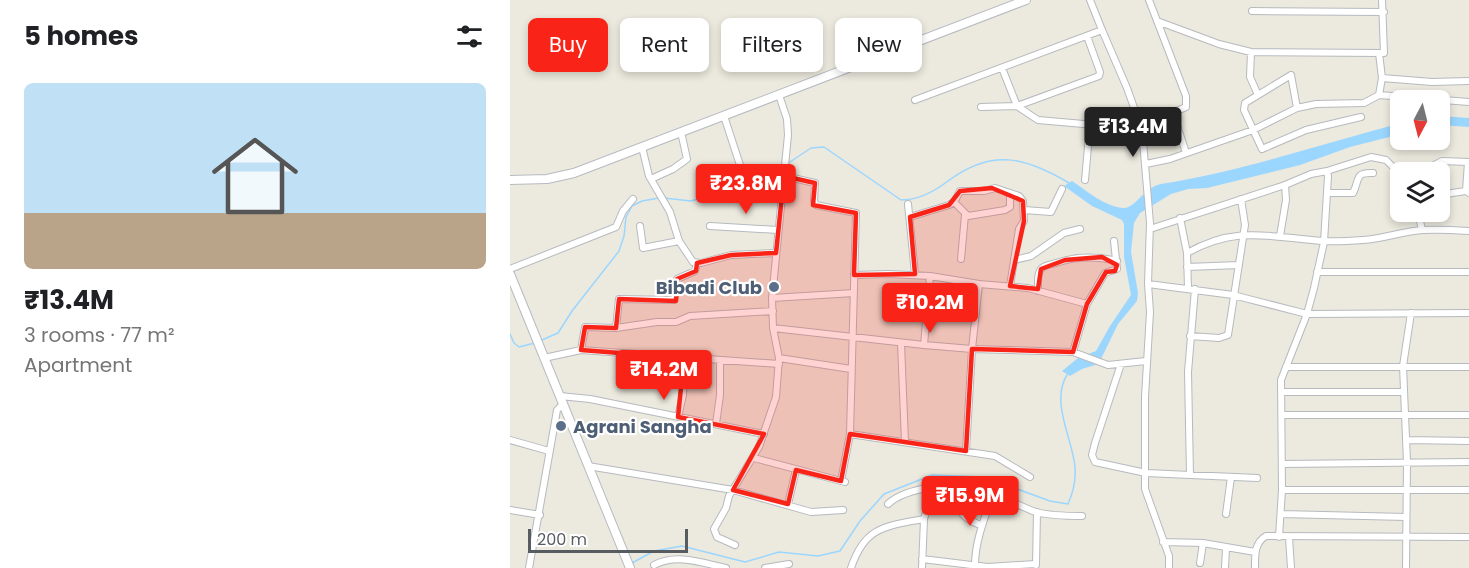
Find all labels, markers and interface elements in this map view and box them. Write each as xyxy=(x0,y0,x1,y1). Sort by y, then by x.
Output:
text: 5 homes xyxy=(24,18,139,54)
chip: Buy xyxy=(528,18,608,72)
chip: Rent xyxy=(620,18,709,72)
chip: Filters xyxy=(721,18,823,72)
chip: New xyxy=(835,18,922,72)
icon: filters xyxy=(453,20,486,53)
north arrow xyxy=(1390,90,1450,150)
map controls xyxy=(1390,90,1450,222)
pin: ₹13.4M xyxy=(1084,107,1182,158)
text: ₹13.4M xyxy=(1098,112,1168,140)
icon: home xyxy=(201,122,309,230)
button: layers xyxy=(1390,162,1450,222)
pin: ₹23.8M xyxy=(697,164,795,215)
text: ₹23.8M xyxy=(710,169,782,197)
place label: Bibadi Club xyxy=(656,275,762,300)
marker: Bibadi Club xyxy=(767,280,781,294)
text: ₹13.4M xyxy=(24,282,114,318)
pin: ₹10.2M xyxy=(881,283,979,334)
text: ₹10.2M xyxy=(896,288,964,316)
text: 3 rooms · 77 m² xyxy=(24,321,175,349)
pin: ₹14.2M xyxy=(615,350,713,401)
text: Apartment xyxy=(24,351,132,379)
text: ₹14.2M xyxy=(630,355,698,383)
place label: Agrani Sangha xyxy=(573,414,712,439)
marker: Agrani Sangha xyxy=(554,419,568,433)
pin: ₹15.9M xyxy=(921,476,1019,527)
text: ₹15.9M xyxy=(936,481,1004,509)
scale bar xyxy=(528,526,688,554)
text: 200 m xyxy=(537,528,587,551)

